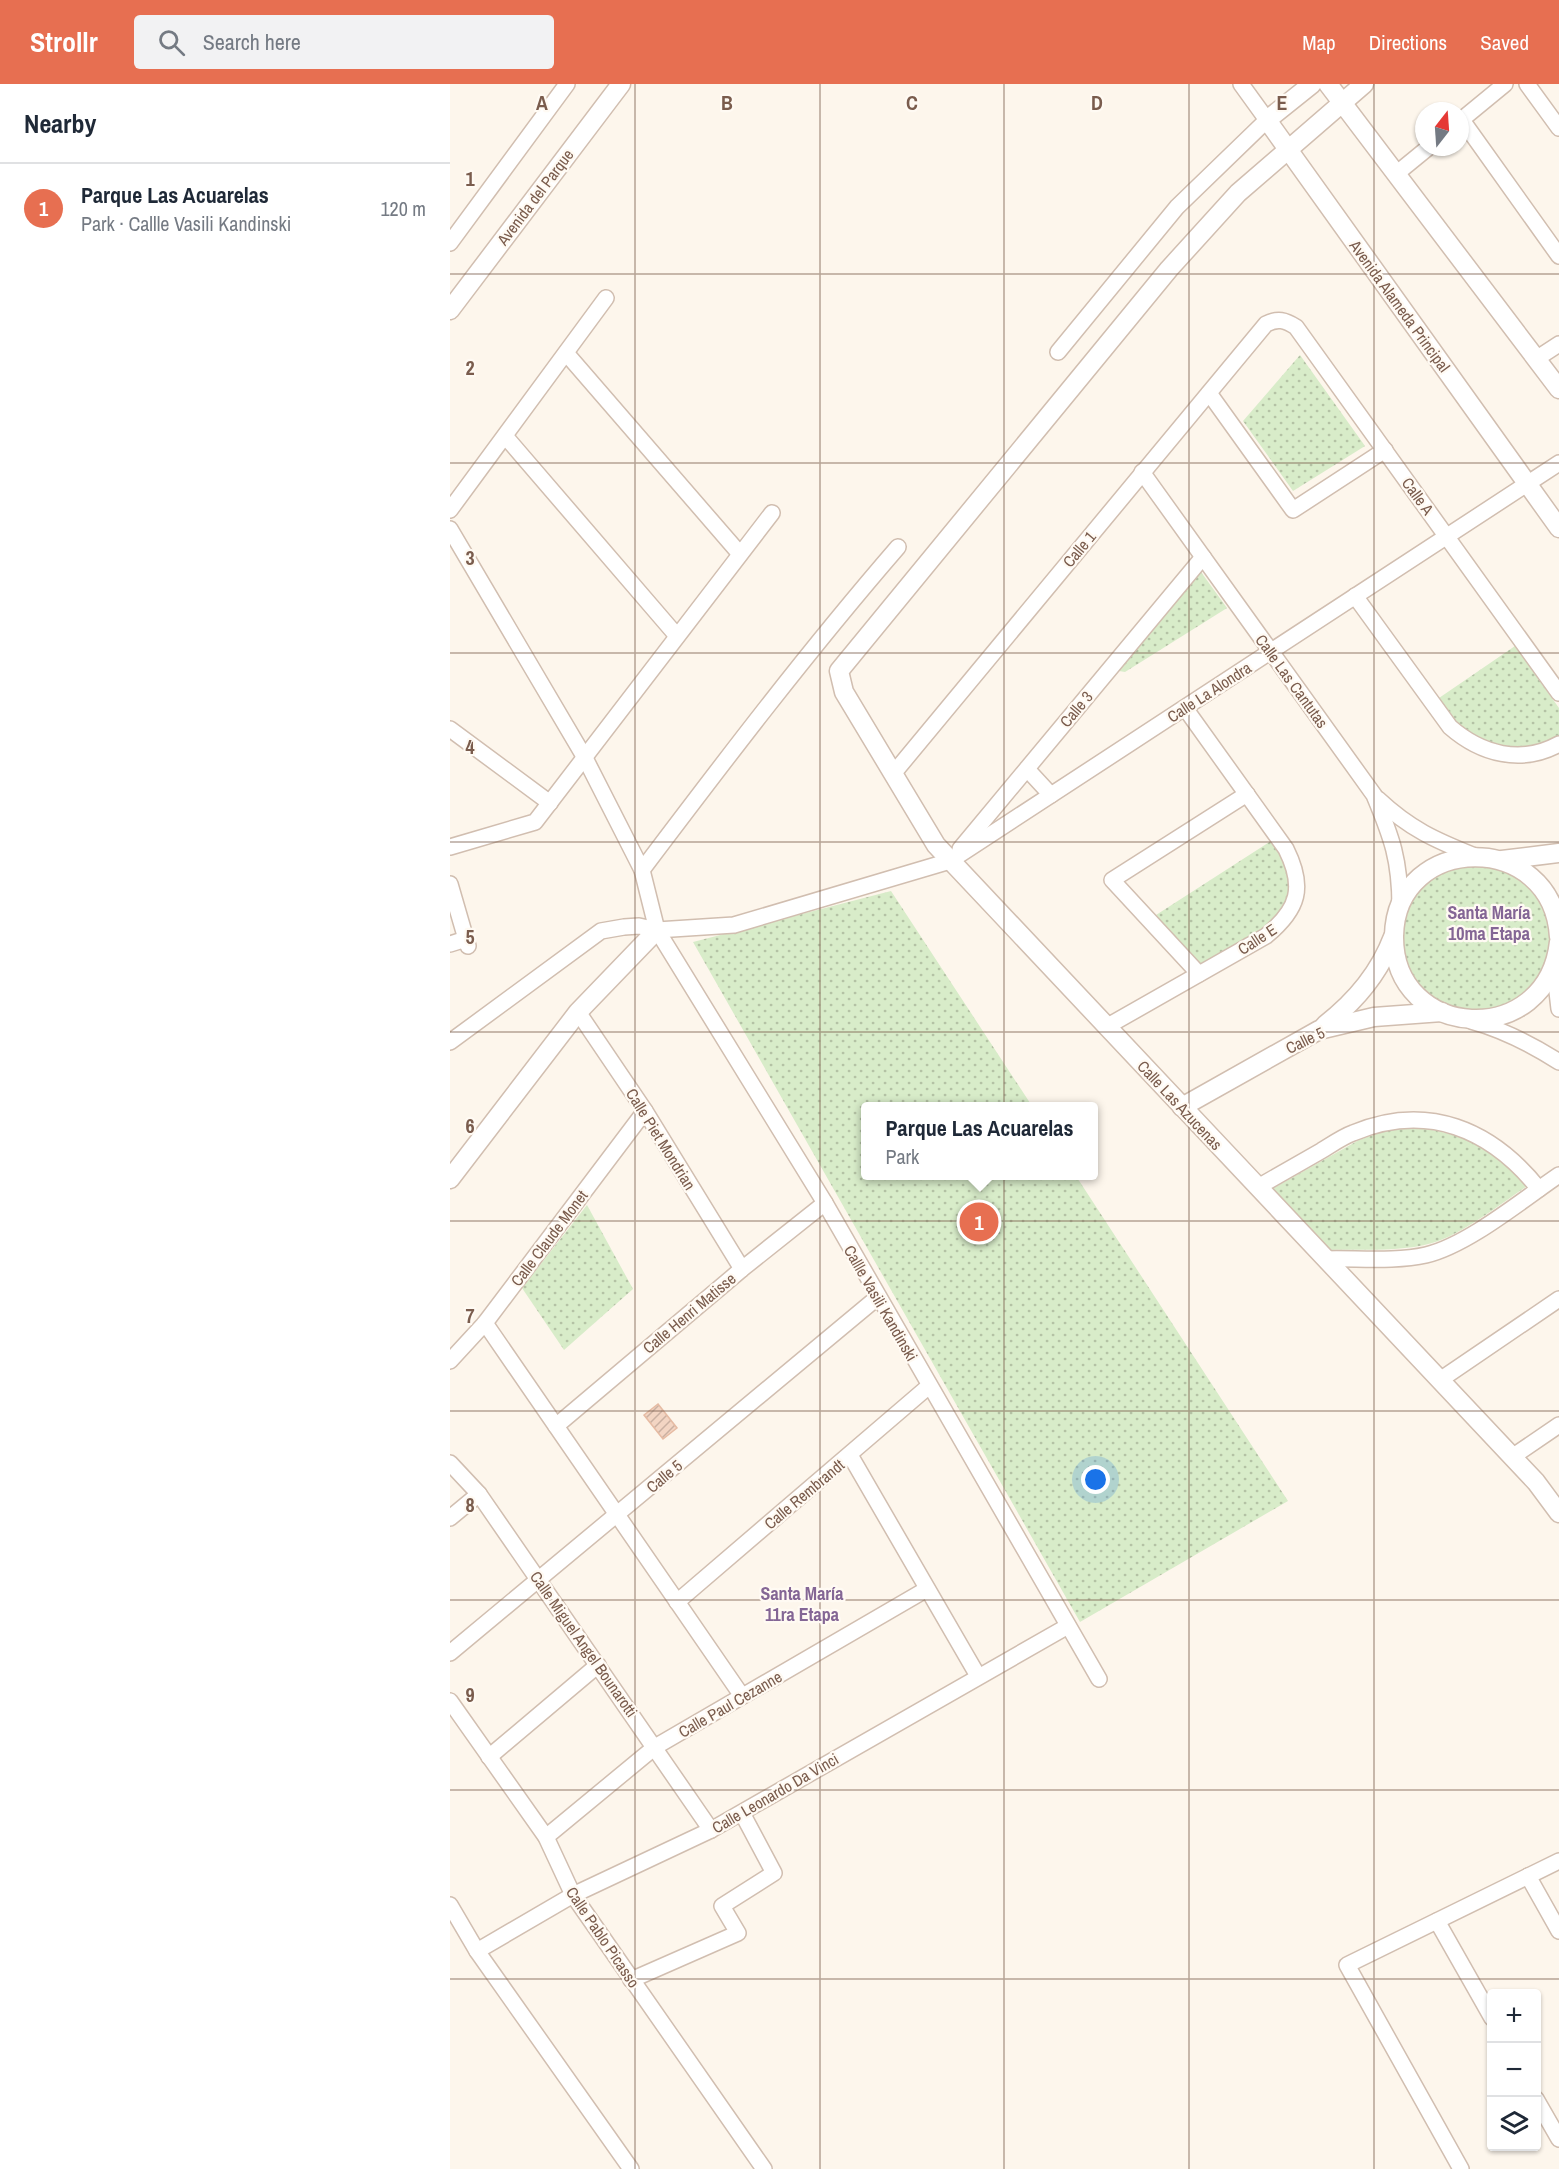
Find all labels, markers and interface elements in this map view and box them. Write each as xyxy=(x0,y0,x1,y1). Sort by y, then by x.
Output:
search box xyxy=(134,15,554,69)
text: Strollr xyxy=(30,23,98,61)
icon: search xyxy=(155,26,188,59)
text: Search here xyxy=(203,27,301,57)
text: Map xyxy=(1302,28,1336,57)
text: Directions xyxy=(1369,28,1447,57)
text: Saved xyxy=(1480,28,1529,57)
text: A xyxy=(536,89,548,116)
text: B xyxy=(721,89,733,116)
text: C xyxy=(906,89,918,116)
text: D xyxy=(1091,89,1103,116)
text: E xyxy=(1277,89,1288,116)
north arrow xyxy=(1415,102,1469,156)
text: Nearby xyxy=(24,106,96,141)
street label: Avenida del Parque xyxy=(491,144,578,250)
text: 1 xyxy=(465,165,475,192)
text: Parque Las Acuarelas xyxy=(81,180,269,210)
text: 1 xyxy=(39,195,48,222)
text: 120 m xyxy=(380,195,426,222)
text: Park · Callle Vasili Kandinski xyxy=(81,210,291,237)
street label: Avenida Alameda Principal xyxy=(1344,235,1455,376)
text: 2 xyxy=(465,354,475,381)
street label: Calle A xyxy=(1397,473,1439,519)
street label: Calle 1 xyxy=(1057,526,1101,572)
text: 3 xyxy=(465,544,475,571)
street label: Calle Las Cantutas xyxy=(1251,630,1333,732)
street label: Calle La Alondra xyxy=(1163,656,1256,727)
street label: Calle 3 xyxy=(1054,686,1098,732)
text: 4 xyxy=(465,733,475,760)
district label: Santa María 10ma Etapa xyxy=(1448,900,1531,946)
street label: Calle E xyxy=(1233,918,1281,960)
text: 5 xyxy=(465,923,475,950)
street label: Calle 5 xyxy=(1282,1021,1328,1059)
street label: Calle Las Azucenas xyxy=(1133,1055,1227,1155)
street label: Calle Piet Mondrian xyxy=(621,1084,701,1194)
popup xyxy=(861,1102,1098,1180)
text: 6 xyxy=(465,1112,475,1139)
text: Parque Las Acuarelas xyxy=(886,1113,1073,1143)
text: Park xyxy=(886,1143,919,1170)
street label: Calle Claude Monet xyxy=(506,1185,593,1291)
pin: 1 xyxy=(960,1200,998,1244)
street label: Callle Vasili Kandinski xyxy=(839,1241,923,1365)
street label: Calle Henri Matisse xyxy=(638,1268,740,1358)
text: 7 xyxy=(465,1302,475,1329)
street label: Calle 5 xyxy=(641,1454,687,1498)
street label: Calle Rembrandt xyxy=(759,1454,849,1534)
your location xyxy=(1081,1465,1110,1494)
text: 8 xyxy=(465,1491,475,1518)
street label: Calle Miguel Angel Bounarotti xyxy=(525,1567,643,1721)
district label: Santa María 11ra Etapa xyxy=(761,1581,844,1627)
street label: Calle Paul Cezanne xyxy=(674,1665,786,1743)
text: 9 xyxy=(465,1681,475,1708)
street label: Calle Leonardo Da Vinci xyxy=(708,1748,842,1838)
street label: Calle Pablo Picasso xyxy=(561,1882,645,1992)
map controls xyxy=(1487,1989,1541,2151)
button: + xyxy=(1487,1989,1541,2043)
button: − xyxy=(1487,2043,1541,2097)
button: layers xyxy=(1487,2097,1541,2151)

